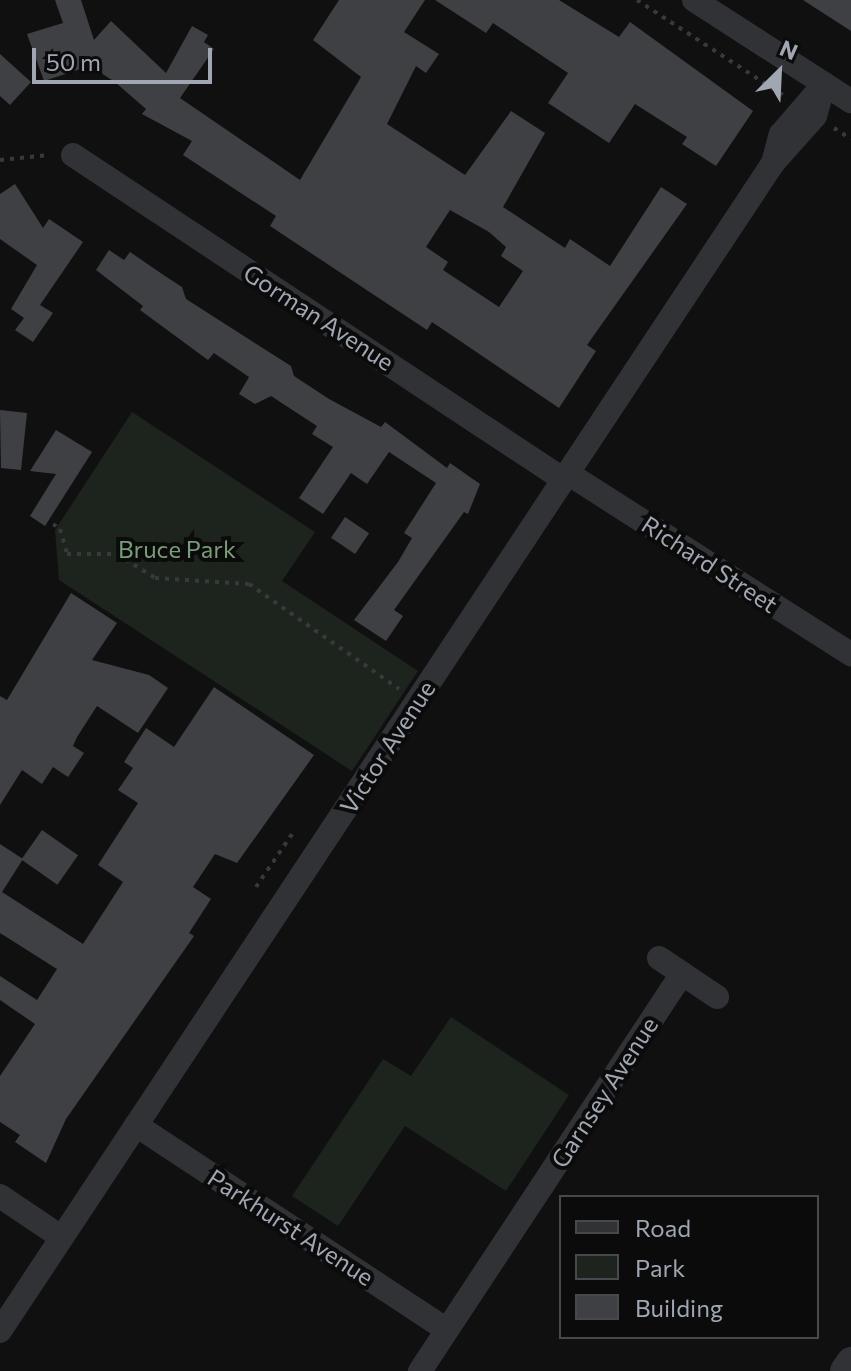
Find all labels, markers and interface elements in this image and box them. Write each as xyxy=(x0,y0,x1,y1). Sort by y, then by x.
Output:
scale bar xyxy=(36,32,216,82)
north arrow xyxy=(739,32,819,112)
text: N xyxy=(776,34,802,65)
text: 50 m xyxy=(46,47,101,76)
street label: Gorman Avenue xyxy=(238,258,400,376)
street label: Richard Street xyxy=(637,509,783,619)
park label: Bruce Park xyxy=(118,535,236,563)
street label: Victor Avenue xyxy=(333,675,441,819)
street label: Garnsey Avenue xyxy=(545,1011,663,1173)
street label: Parkhurst Avenue xyxy=(203,1163,379,1291)
legend xyxy=(559,1195,819,1339)
text: Road xyxy=(635,1213,691,1242)
text: Park xyxy=(635,1253,685,1282)
text: Building xyxy=(635,1293,723,1322)

